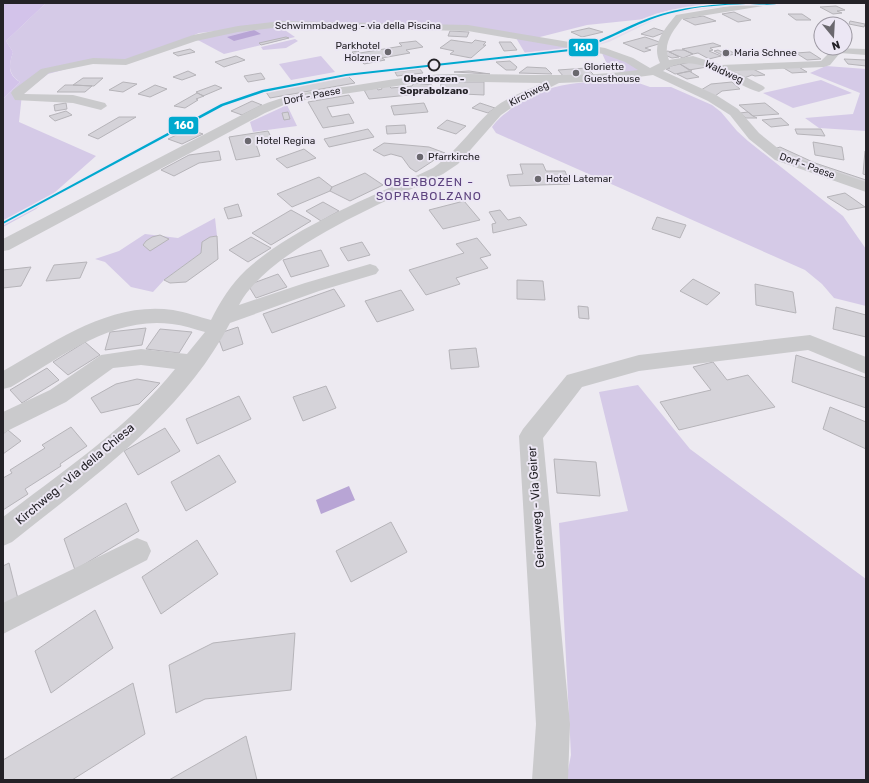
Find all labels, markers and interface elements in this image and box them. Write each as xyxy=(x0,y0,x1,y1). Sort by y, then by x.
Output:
north arrow xyxy=(813,16,853,56)
street label: Schwimmbadweg - via della Piscina xyxy=(275,20,441,32)
line badge: 160 xyxy=(568,38,599,57)
text: N xyxy=(830,38,842,52)
place label: Parkhotel Holzner xyxy=(335,40,380,64)
text: 160 xyxy=(573,41,593,54)
marker: Parkhotel Holzner xyxy=(383,47,393,57)
place label: Maria Schnee xyxy=(734,47,797,59)
marker: Maria Schnee xyxy=(721,48,731,58)
marker: Oberbozen - Soprabolzano xyxy=(427,58,441,72)
street label: Waldweg xyxy=(703,58,745,86)
place label: Gloriette Guesthouse xyxy=(584,61,640,85)
marker: Gloriette Guesthouse xyxy=(571,68,581,78)
place label: Oberbozen - Soprabolzano xyxy=(400,73,468,97)
street label: Kirchweg xyxy=(507,79,551,109)
street label: Dorf - Paese xyxy=(282,85,342,107)
line badge: 160 xyxy=(168,116,199,135)
text: 160 xyxy=(174,119,194,132)
place label: Hotel Regina xyxy=(256,135,315,147)
marker: Hotel Regina xyxy=(243,136,253,146)
street label: Dorf - Paese xyxy=(778,150,837,182)
place label: Pfarrkirche xyxy=(428,151,480,163)
marker: Pfarrkirche xyxy=(415,152,425,162)
place label: Hotel Latemar xyxy=(546,173,612,185)
marker: Hotel Latemar xyxy=(533,174,543,184)
district label: OBERBOZEN - SOPRABOLZANO xyxy=(376,175,482,203)
street label: Kirchweg - Via della Chiesa xyxy=(13,420,137,528)
street label: Geirerweg - Via Geirer xyxy=(525,445,547,568)

